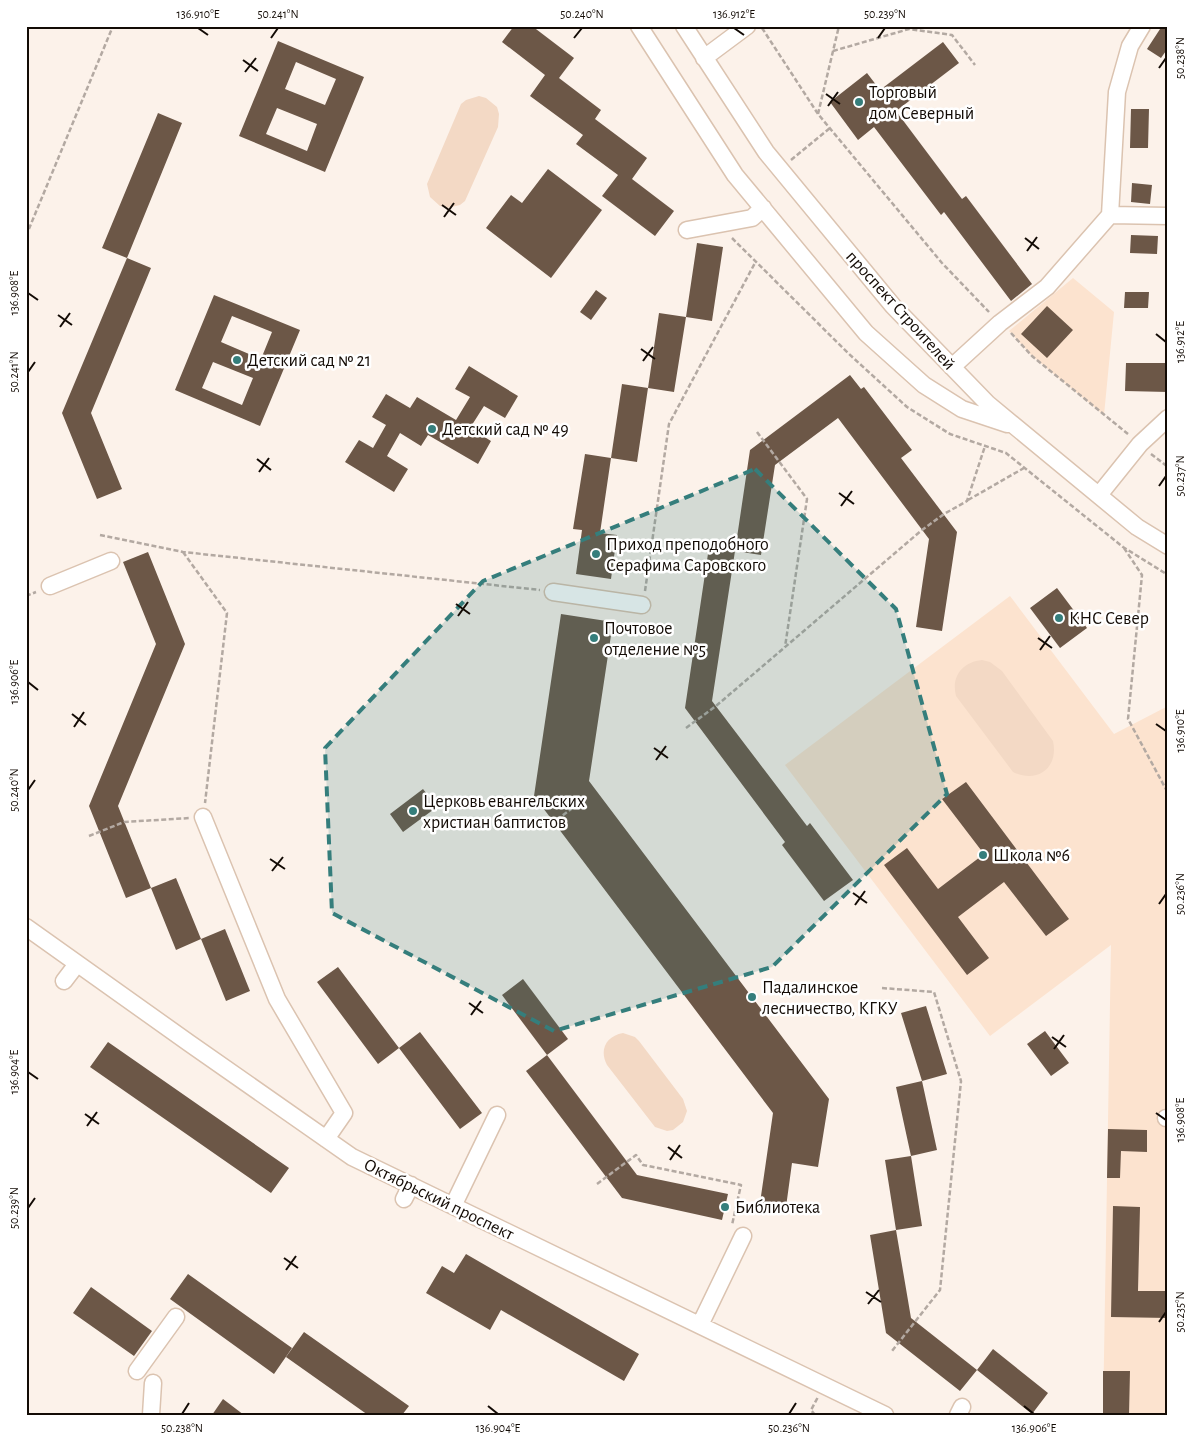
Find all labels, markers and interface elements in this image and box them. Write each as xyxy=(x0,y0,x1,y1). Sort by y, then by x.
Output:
text: 136.910°E xyxy=(177,8,220,20)
text: 50.241°N xyxy=(257,8,299,20)
text: 50.240°N xyxy=(560,8,604,20)
text: 136.912°E xyxy=(713,8,755,20)
text: 50.239°N xyxy=(864,8,906,20)
text: 50.238°N xyxy=(1174,37,1186,79)
place label: Торговый дом Северный xyxy=(869,84,974,123)
marker: Торговый дом Северный xyxy=(853,96,865,108)
street label: проспект Строителей xyxy=(842,248,958,374)
text: 136.908°E xyxy=(8,271,20,315)
text: 136.912°E xyxy=(1174,321,1186,363)
text: 50.241°N xyxy=(8,351,20,393)
place label: Детский сад № 21 xyxy=(247,352,371,370)
marker: Детский сад № 21 xyxy=(231,354,243,366)
place label: Детский сад № 49 xyxy=(442,421,569,439)
marker: Детский сад № 49 xyxy=(426,423,438,435)
text: 50.237°N xyxy=(1174,455,1186,497)
place label: Приход преподобного Серафима Саровского xyxy=(606,535,769,575)
marker: Приход преподобного Серафима Саровского xyxy=(590,548,602,560)
place label: КНС Север xyxy=(1069,610,1149,628)
marker: КНС Север xyxy=(1053,612,1065,624)
place label: Почтовое отделение №5 xyxy=(604,620,706,659)
marker: Почтовое отделение №5 xyxy=(588,632,600,644)
text: 136.906°E xyxy=(8,660,20,704)
text: 136.910°E xyxy=(1174,709,1186,752)
text: 50.240°N xyxy=(8,768,20,812)
place label: Церковь евангельских христиан баптистов xyxy=(423,793,585,832)
marker: Церковь евангельских христиан баптистов xyxy=(407,805,419,817)
place label: Школа №6 xyxy=(993,847,1070,865)
marker: Школа №6 xyxy=(977,849,989,861)
text: 50.236°N xyxy=(1174,873,1186,915)
place label: Падалинское лесничество, КГКУ xyxy=(762,979,898,1018)
marker: Падалинское лесничество, КГКУ xyxy=(746,991,758,1003)
text: 136.904°E xyxy=(8,1050,20,1094)
text: 136.908°E xyxy=(1174,1098,1186,1142)
street label: Октябрьский проспект xyxy=(361,1155,517,1244)
text: 50.239°N xyxy=(8,1187,20,1229)
place label: Библиотека xyxy=(735,1198,820,1217)
marker: Библиотека xyxy=(719,1201,731,1213)
text: 50.235°N xyxy=(1174,1291,1186,1333)
text: 50.238°N xyxy=(161,1422,203,1434)
text: 136.904°E xyxy=(476,1422,520,1434)
text: 50.236°N xyxy=(768,1422,810,1434)
text: 136.906°E xyxy=(1012,1422,1056,1434)

